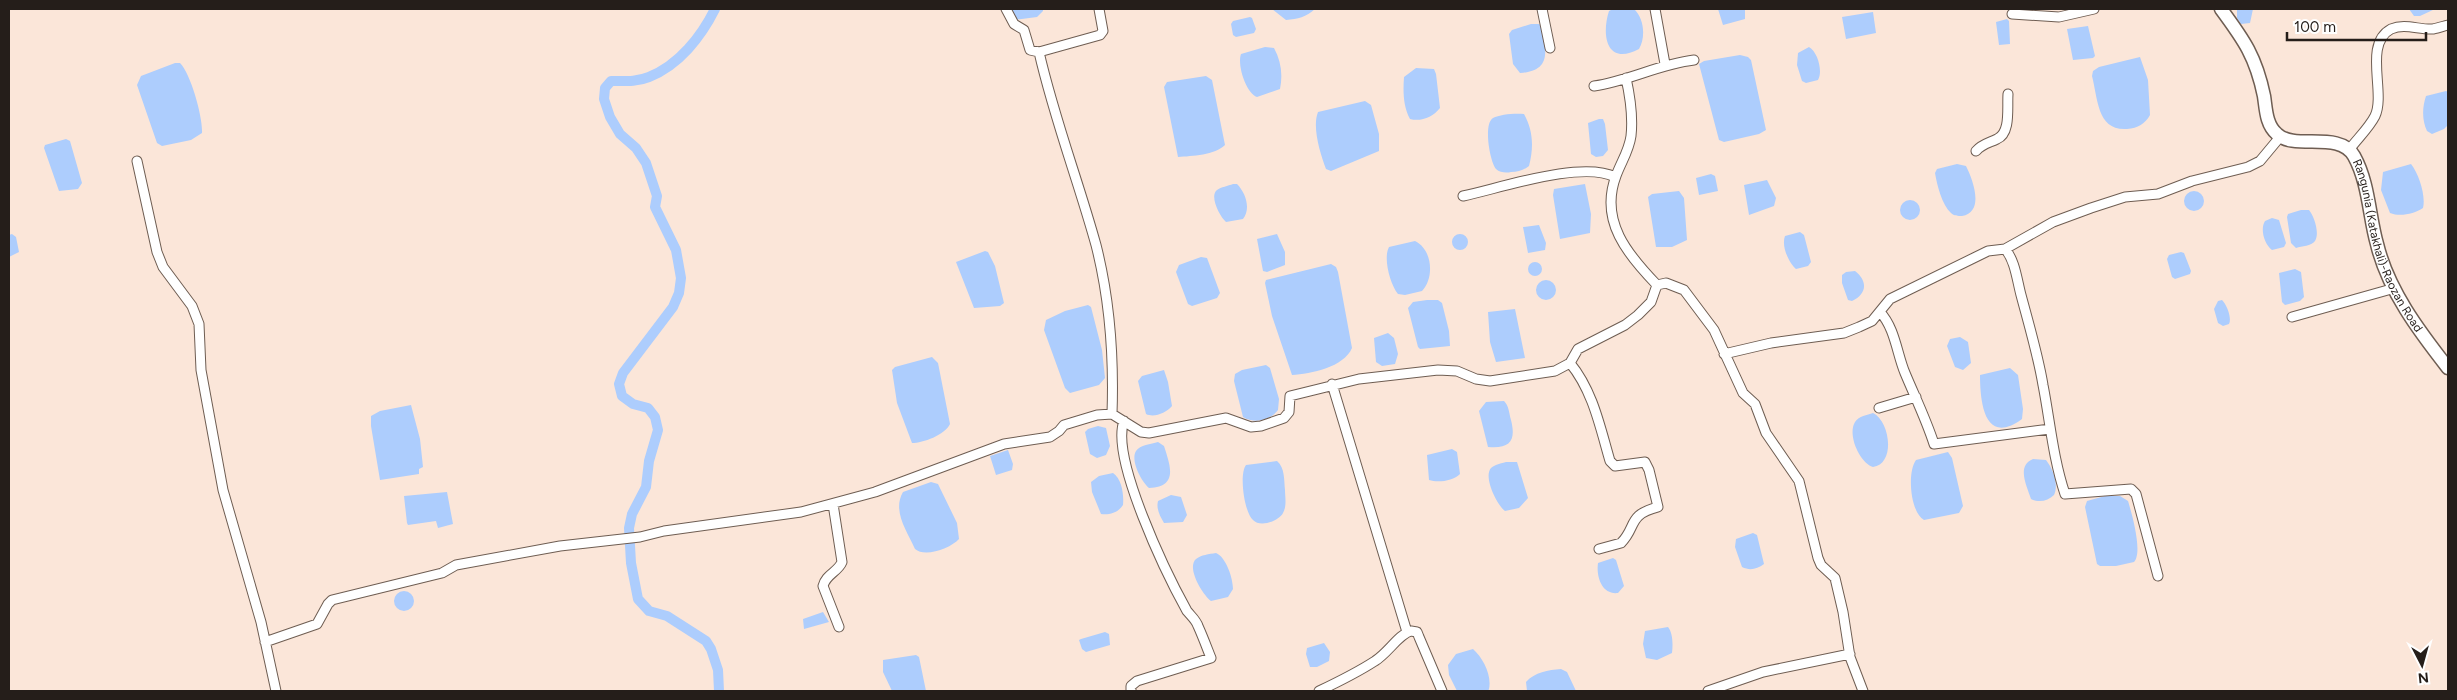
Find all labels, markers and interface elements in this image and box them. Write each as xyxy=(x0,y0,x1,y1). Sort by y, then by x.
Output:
scale bar xyxy=(2287,10,2426,42)
text: 100 m xyxy=(2294,18,2336,36)
street label: Rangunia (Katakhali)-Raozan Road xyxy=(2350,157,2426,335)
north arrow xyxy=(2397,640,2447,690)
text: N xyxy=(2417,668,2430,686)

